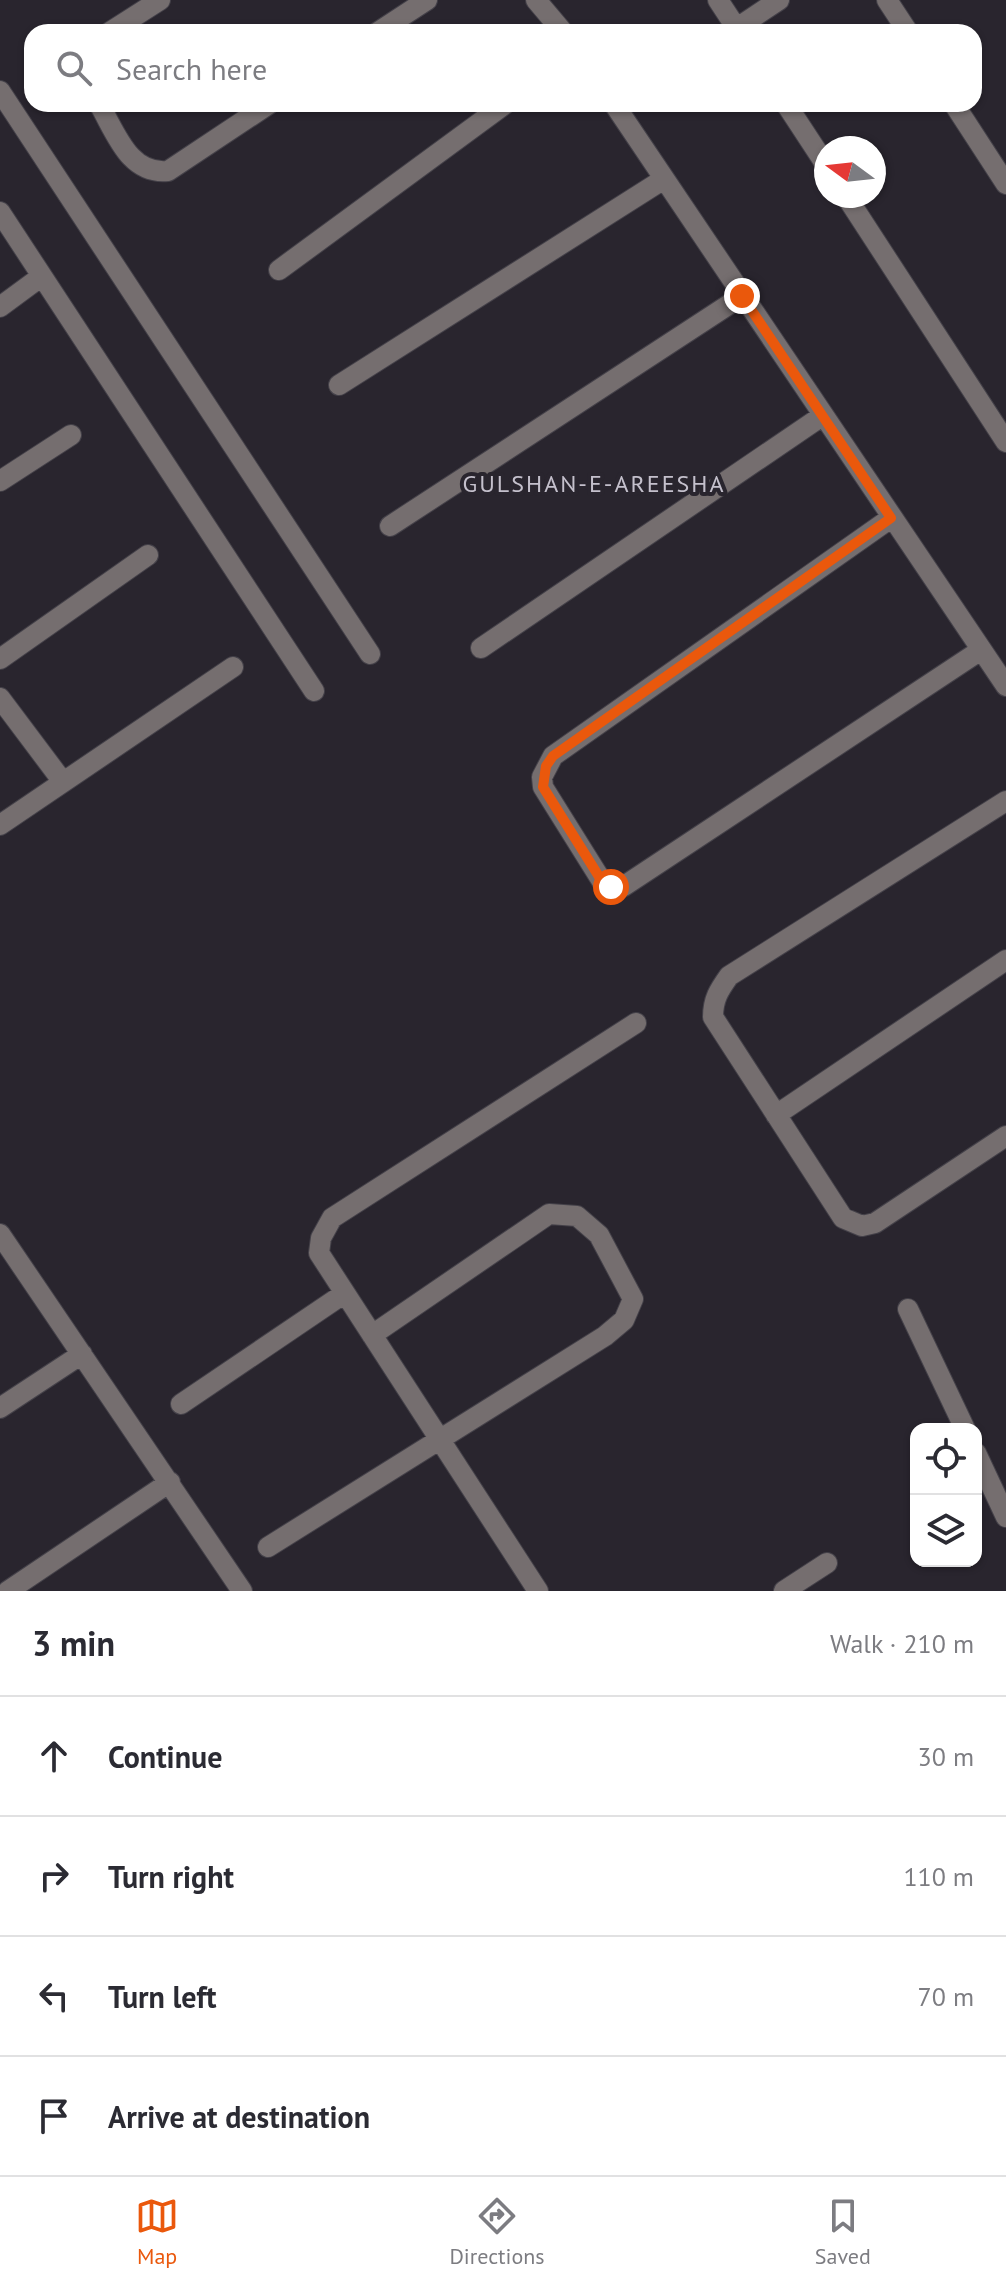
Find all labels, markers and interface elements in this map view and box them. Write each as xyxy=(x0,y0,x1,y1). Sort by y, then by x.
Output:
search box xyxy=(24,24,982,112)
icon: search xyxy=(52,46,96,90)
text: Search here xyxy=(116,49,267,88)
north arrow xyxy=(814,136,886,208)
route end xyxy=(724,278,760,314)
district label: GULSHAN-E-AREESHA xyxy=(463,468,725,499)
route start xyxy=(593,869,629,905)
map controls xyxy=(910,1423,982,1567)
button: locate xyxy=(910,1423,982,1495)
button: layers xyxy=(910,1495,982,1567)
text: 3 min xyxy=(32,1621,115,1665)
text: Walk · 210 m xyxy=(830,1627,974,1660)
icon: ahead xyxy=(32,1734,76,1778)
text: Continue xyxy=(108,1737,222,1776)
text: 30 m xyxy=(918,1740,974,1773)
icon: right xyxy=(32,1854,76,1898)
text: Turn right xyxy=(108,1857,234,1896)
text: 110 m xyxy=(903,1860,974,1893)
icon: left xyxy=(32,1974,76,2018)
text: Turn left xyxy=(108,1977,216,2016)
text: 70 m xyxy=(918,1980,974,2013)
icon: arrive xyxy=(32,2094,76,2138)
text: Arrive at destination xyxy=(108,2097,370,2136)
tab: Map xyxy=(135,2194,179,2270)
tab: Directions xyxy=(449,2194,545,2270)
tab: Saved xyxy=(815,2194,871,2270)

